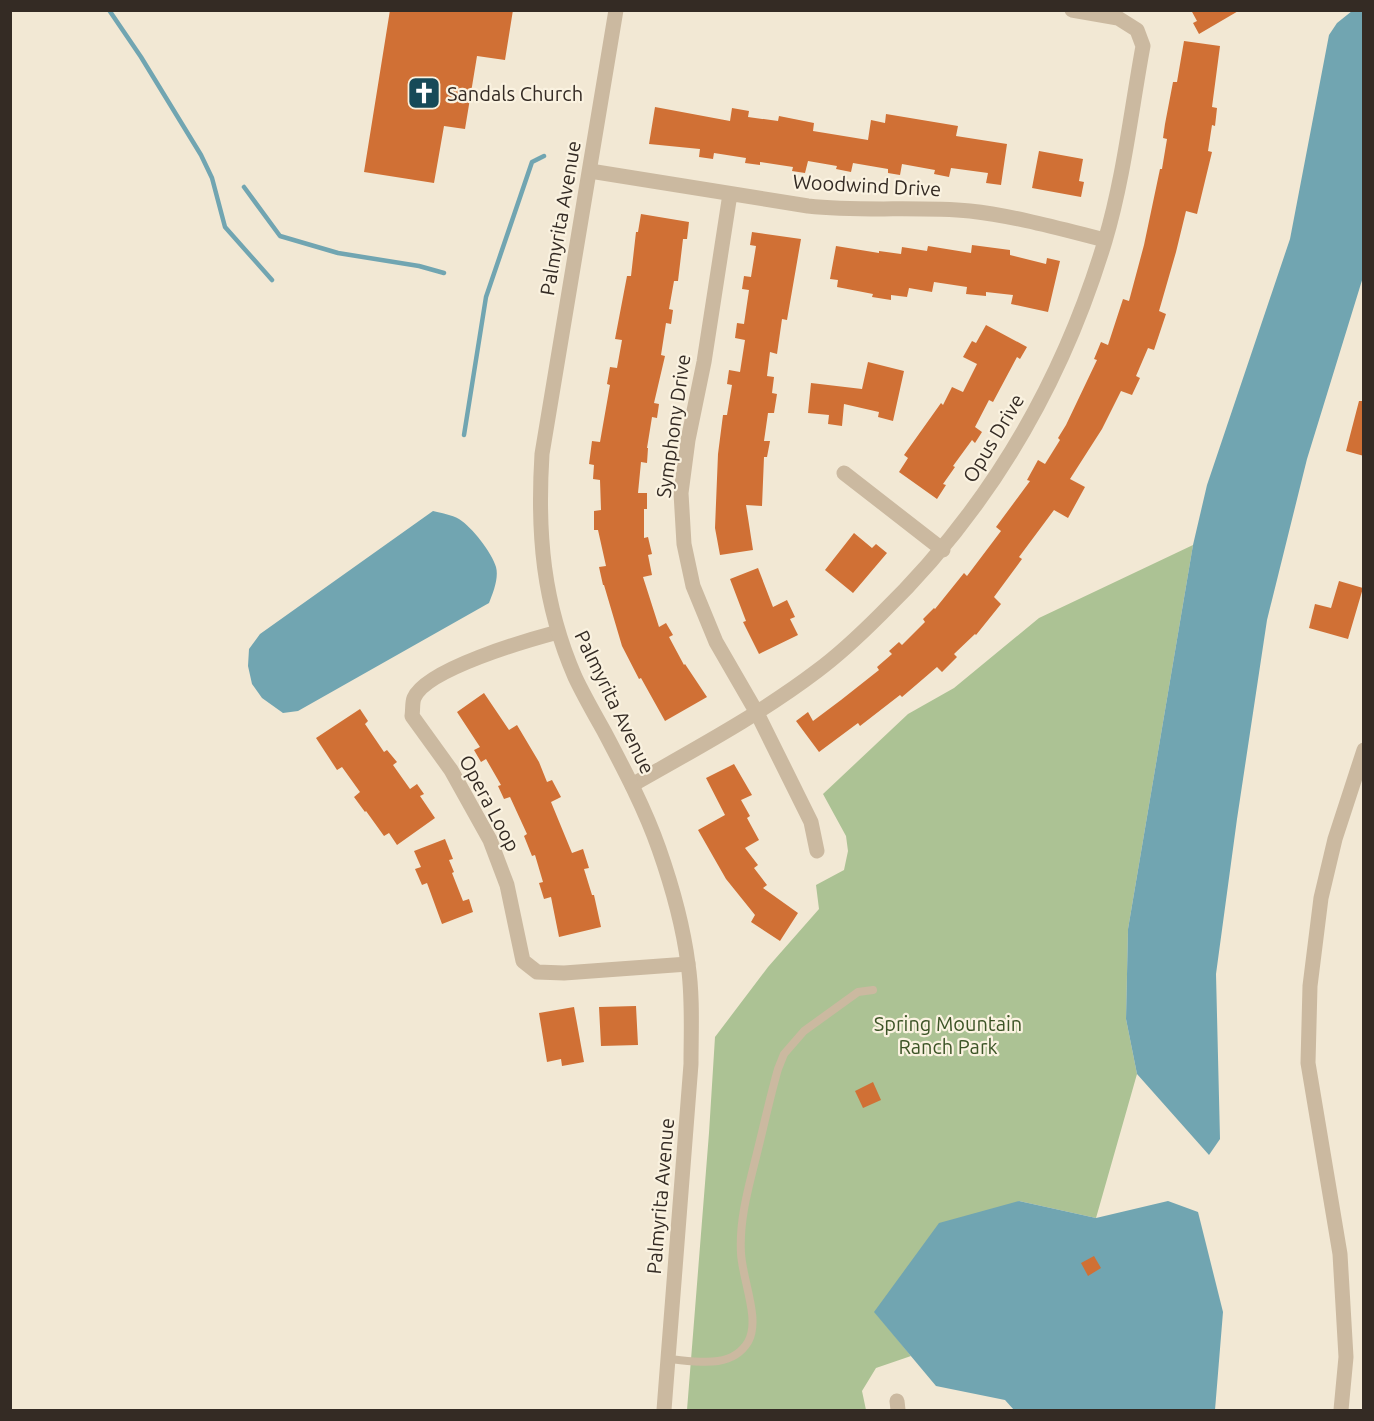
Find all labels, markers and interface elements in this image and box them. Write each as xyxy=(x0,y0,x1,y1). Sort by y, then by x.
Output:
church icon: Sandals Church xyxy=(406,75,442,111)
place label: Sandals Church xyxy=(447,82,583,105)
street label: Palmyrita Avenue xyxy=(535,139,585,297)
street label: Woodwind Drive xyxy=(792,170,942,200)
street label: Symphony Drive xyxy=(652,353,694,499)
street label: Opus Drive xyxy=(958,390,1028,486)
street label: Palmyrita Avenue xyxy=(570,627,660,777)
street label: Opera Loop xyxy=(455,751,525,855)
park label: Spring Mountain Ranch Park xyxy=(874,1012,1022,1058)
street label: Palmyrita Avenue xyxy=(642,1117,678,1275)

